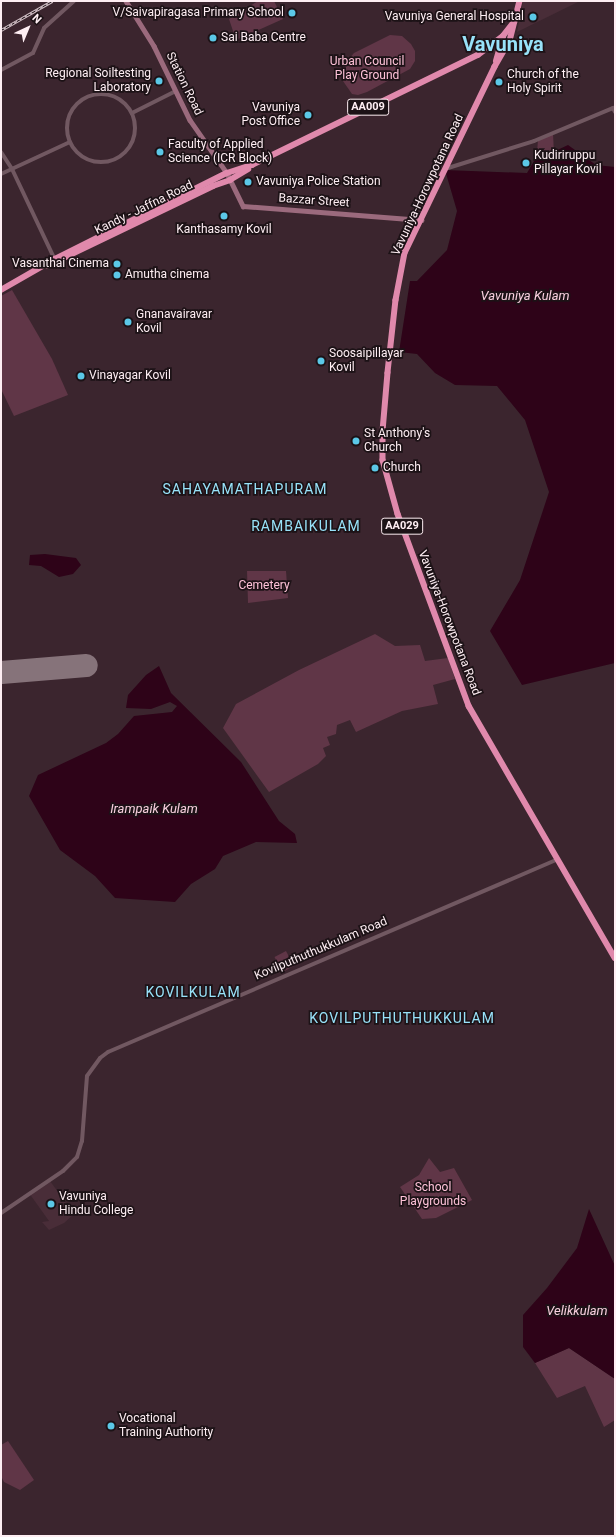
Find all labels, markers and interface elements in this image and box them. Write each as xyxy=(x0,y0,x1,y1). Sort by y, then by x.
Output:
place label: V/Saivapiragasa Primary School xyxy=(113,6,284,20)
north arrow xyxy=(8,8,48,48)
marker: V/Saivapiragasa Primary School xyxy=(287,8,297,18)
place label: Vavuniya General Hospital xyxy=(385,10,524,24)
marker: Vavuniya General Hospital xyxy=(527,11,539,23)
text: N xyxy=(29,12,44,26)
place label: Sai Baba Centre xyxy=(221,31,306,45)
district label: Vavuniya xyxy=(462,32,544,56)
marker: Sai Baba Centre xyxy=(208,33,218,43)
street label: Station Road xyxy=(163,50,205,118)
park label: Urban Council Play Ground xyxy=(330,55,404,83)
place label: Regional Soiltesting Laboratory xyxy=(45,67,151,95)
place label: Church of the Holy Spirit xyxy=(507,68,579,96)
marker: Regional Soiltesting Laboratory xyxy=(154,76,164,86)
marker: Church of the Holy Spirit xyxy=(494,77,504,87)
road number: AA009 xyxy=(347,98,389,116)
place label: Vavuniya Post Office xyxy=(241,101,300,129)
marker: Vavuniya Post Office xyxy=(303,110,313,120)
street label: Vavuniya-Horowpotana Road xyxy=(389,112,467,258)
place label: Faculty of Applied Science (ICR Block) xyxy=(168,138,272,166)
marker: Faculty of Applied Science (ICR Block) xyxy=(155,147,165,157)
place label: Kudiriruppu Pillayar Kovil xyxy=(534,149,602,177)
marker: Kudiriruppu Pillayar Kovil xyxy=(521,158,531,168)
place label: Vavuniya Police Station xyxy=(256,175,381,189)
marker: Vavuniya Police Station xyxy=(243,177,253,187)
street label: Kandy - Jaffna Road xyxy=(93,178,195,238)
street label: Bazzar Street xyxy=(278,191,350,211)
marker: Kanthasamy Kovil xyxy=(219,211,229,221)
place label: Kanthasamy Kovil xyxy=(176,223,272,237)
place label: Vasanthai Cinema xyxy=(12,257,109,271)
marker: Vasanthai Cinema xyxy=(112,259,122,269)
place label: Amutha cinema xyxy=(125,268,209,282)
marker: Amutha cinema xyxy=(112,270,122,280)
water label: Vavuniya Kulam xyxy=(480,288,570,304)
place label: Gnanavairavar Kovil xyxy=(136,308,212,336)
marker: Gnanavairavar Kovil xyxy=(123,317,133,327)
place label: Soosaipillayar Kovil xyxy=(329,347,404,375)
marker: Soosaipillayar Kovil xyxy=(316,356,326,366)
place label: Vinayagar Kovil xyxy=(89,369,171,383)
marker: Vinayagar Kovil xyxy=(76,371,86,381)
place label: St Anthony's Church xyxy=(364,427,430,455)
marker: St Anthony's Church xyxy=(351,436,361,446)
place label: Church xyxy=(383,461,421,475)
marker: Church xyxy=(370,463,380,473)
district label: SAHAYAMATHAPURAM xyxy=(162,481,328,497)
road number: AA029 xyxy=(381,517,423,535)
district label: RAMBAIKULAM xyxy=(251,518,361,534)
street label: Vavuniya-Horowpotana Road xyxy=(415,548,483,698)
park label: Cemetery xyxy=(238,579,290,593)
water label: Irampaik Kulam xyxy=(110,801,198,817)
street label: Kovilputhuthukkulam Road xyxy=(253,914,389,984)
district label: KOVILKULAM xyxy=(145,984,241,1000)
district label: KOVILPUTHUTHUKKULAM xyxy=(309,1010,495,1026)
park label: School Playgrounds xyxy=(400,1181,466,1209)
place label: Vavuniya Hindu College xyxy=(59,1190,133,1218)
marker: Vavuniya Hindu College xyxy=(46,1199,56,1209)
water label: Velikkulam xyxy=(546,1303,608,1319)
place label: Vocational Training Authority xyxy=(119,1412,213,1440)
marker: Vocational Training Authority xyxy=(106,1421,116,1431)

